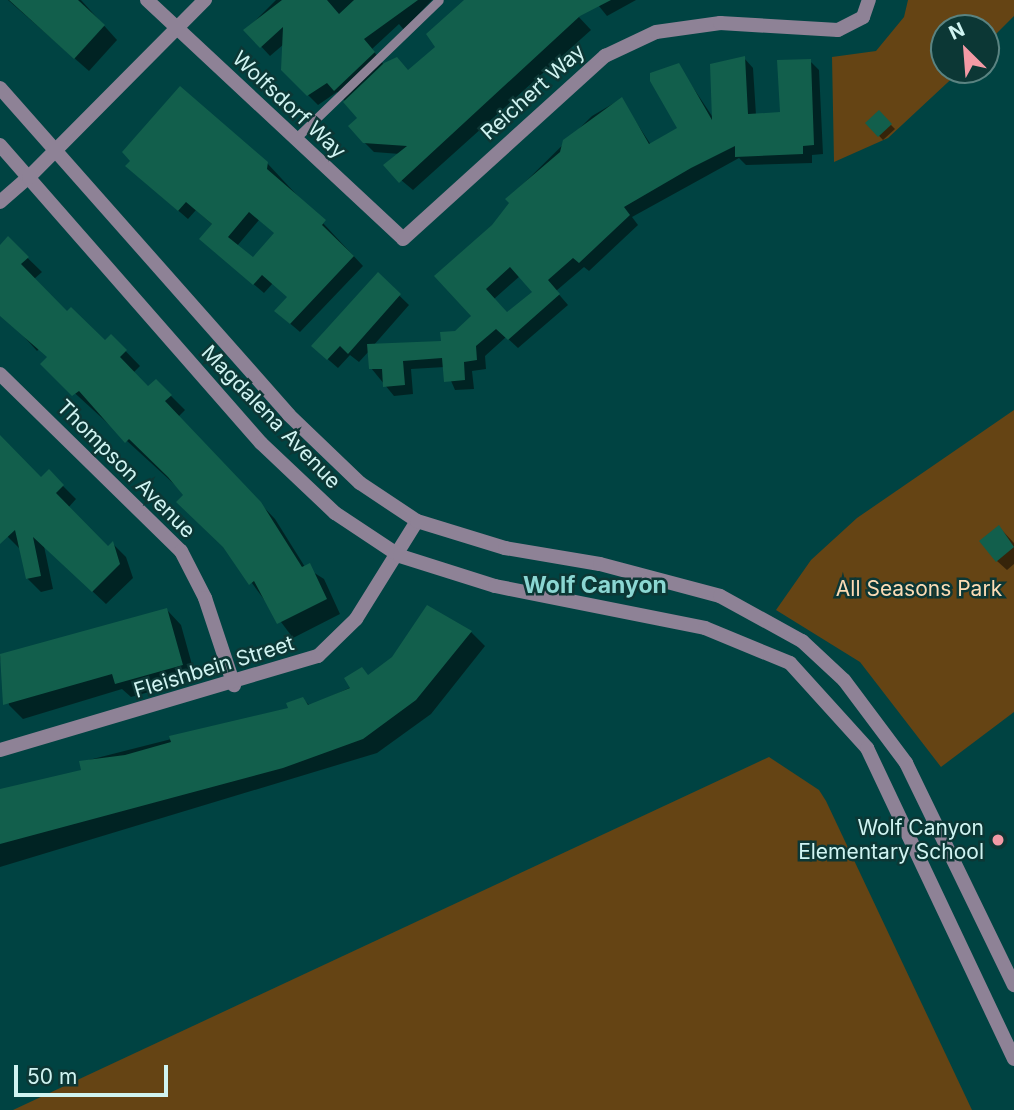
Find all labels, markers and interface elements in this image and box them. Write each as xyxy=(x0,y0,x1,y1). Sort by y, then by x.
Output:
north arrow xyxy=(930,14,1000,84)
text: N xyxy=(945,18,968,45)
street label: Reichert Way xyxy=(476,39,590,145)
street label: Wolfsdorf Way xyxy=(227,46,351,164)
street label: Magdalena Avenue xyxy=(196,340,346,494)
street label: Thompson Avenue xyxy=(51,394,201,544)
district label: Wolf Canyon xyxy=(523,571,667,599)
park label: All Seasons Park xyxy=(836,576,1002,602)
street label: Fleishbein Street xyxy=(131,631,297,703)
place label: Wolf Canyon Elementary School xyxy=(798,815,984,865)
marker: Wolf Canyon Elementary School xyxy=(990,832,1006,848)
scale bar xyxy=(18,1050,172,1094)
text: 50 m xyxy=(27,1064,77,1089)

